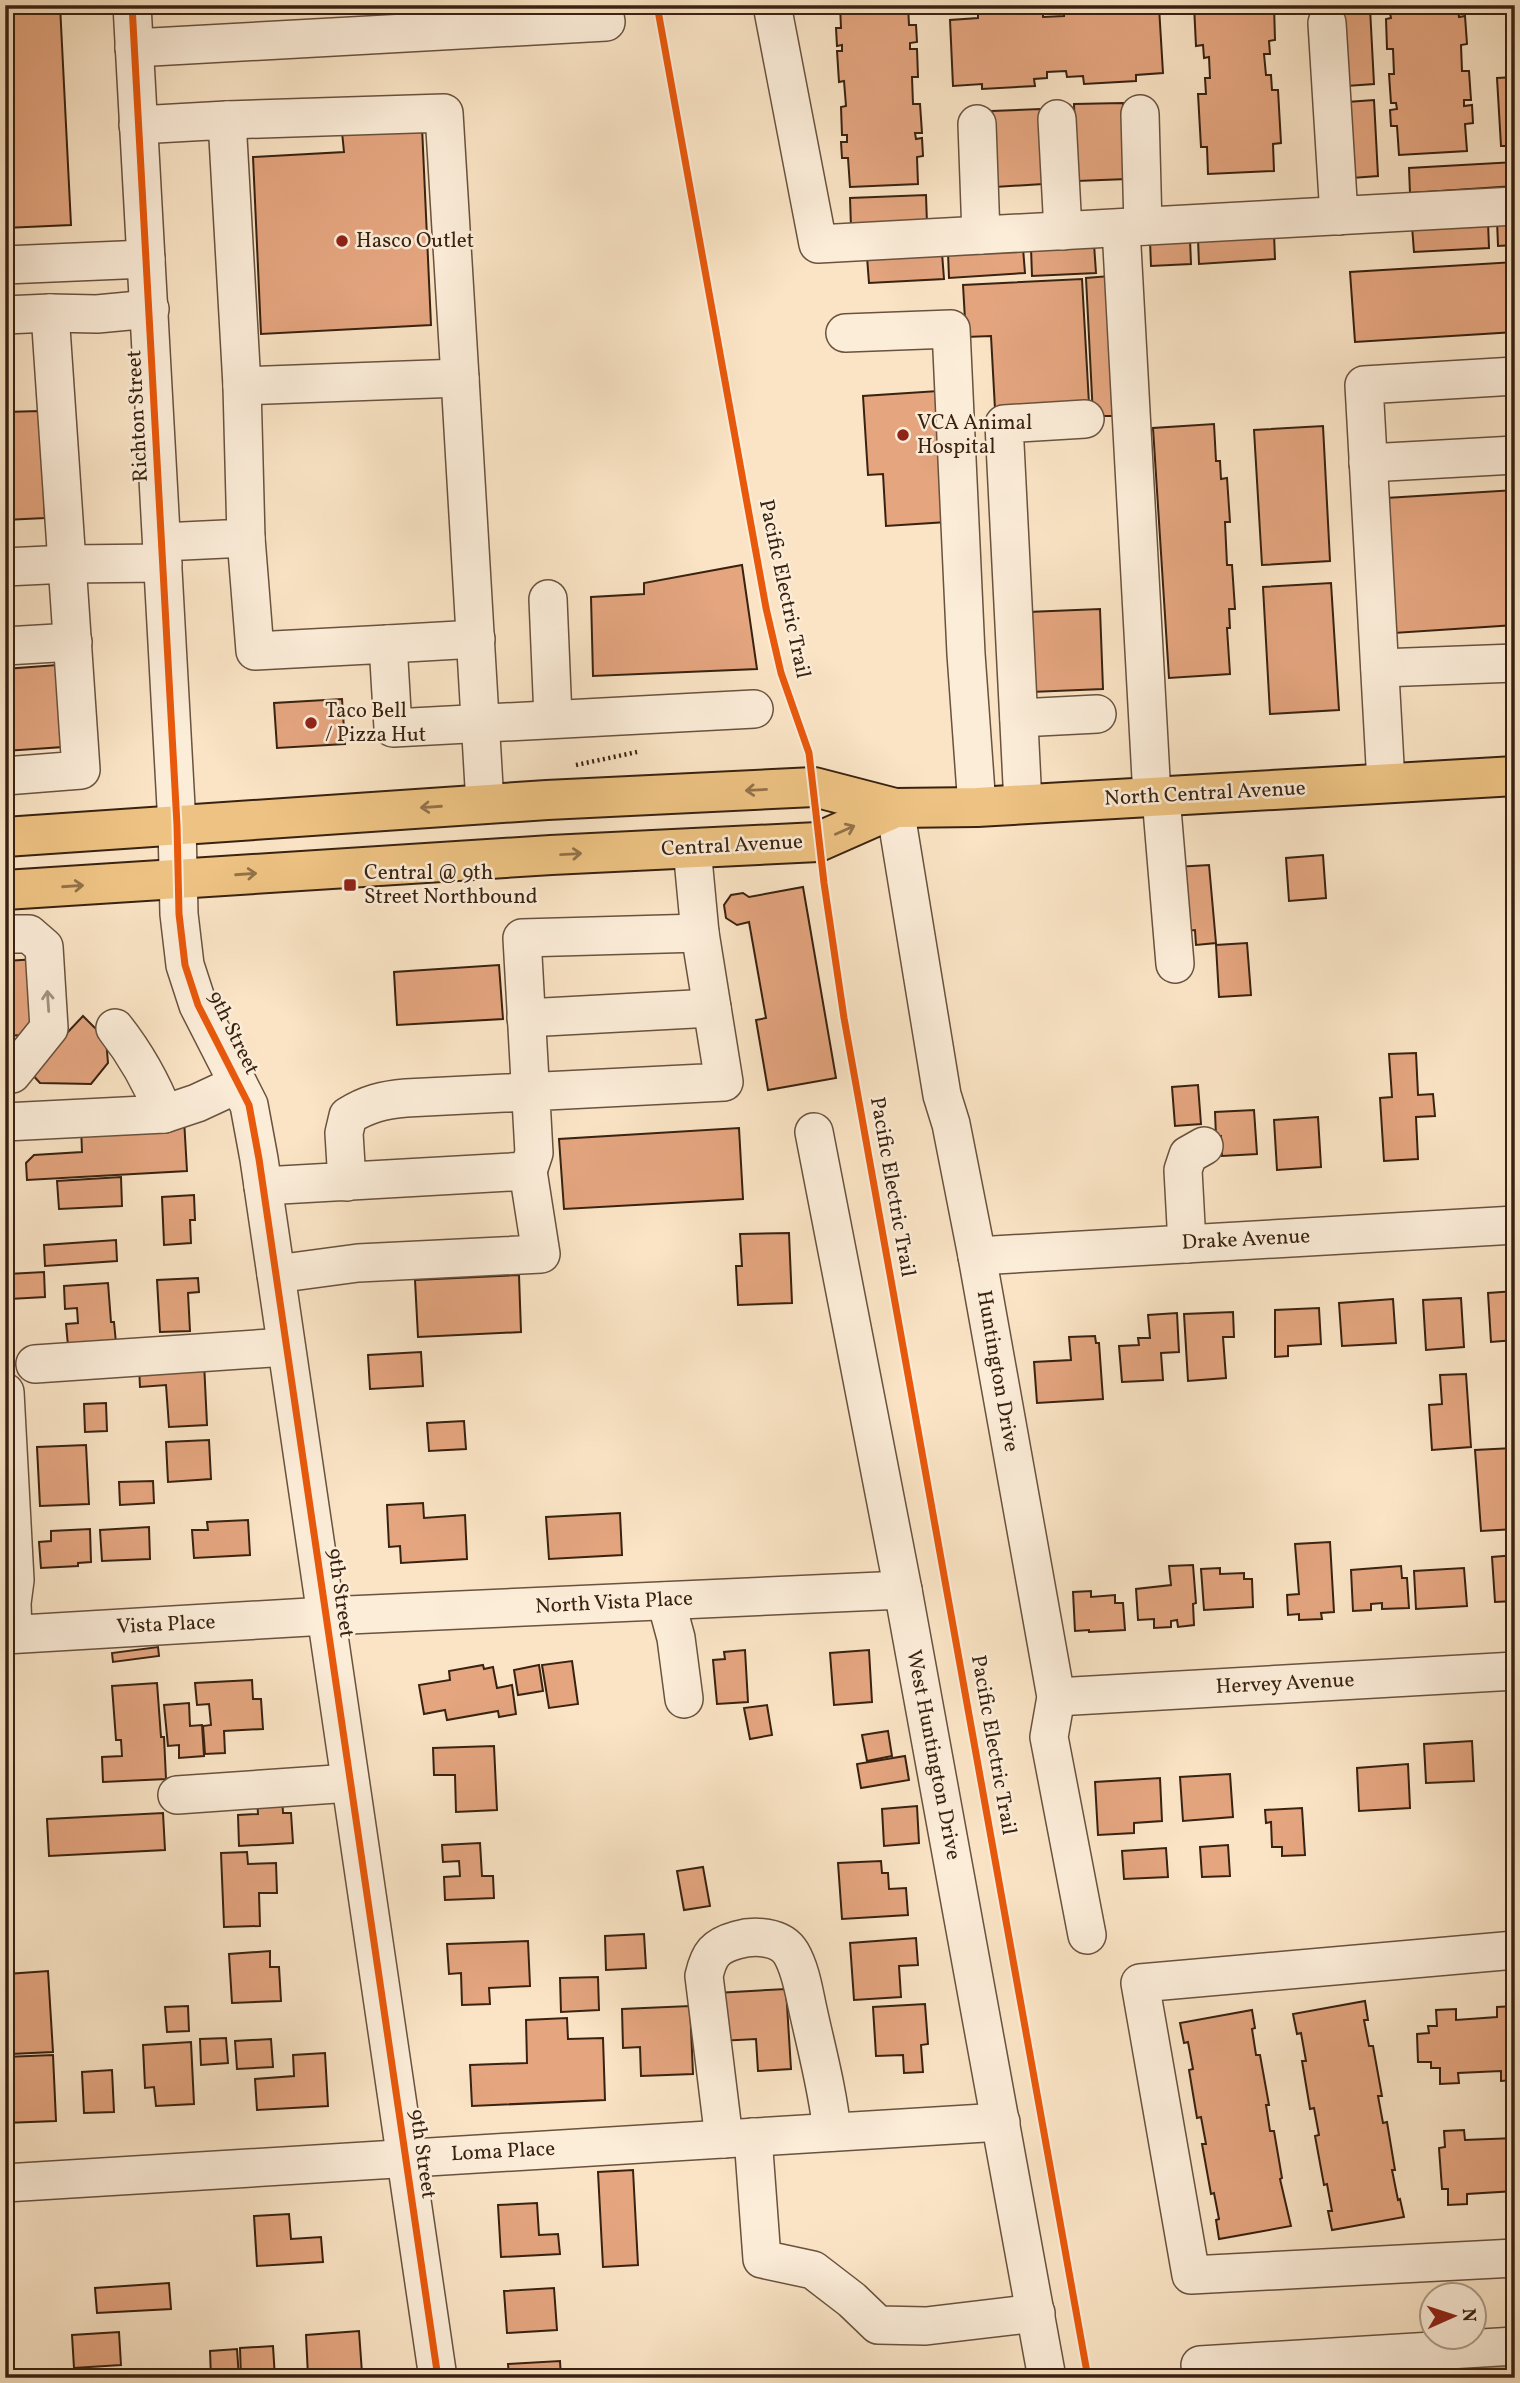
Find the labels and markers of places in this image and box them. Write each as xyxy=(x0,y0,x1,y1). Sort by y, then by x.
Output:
place label: Hasco Outlet xyxy=(356,227,474,256)
marker: Hasco Outlet xyxy=(334,233,350,249)
place label: VCA Animal Hospital xyxy=(917,409,1032,462)
marker: VCA Animal Hospital xyxy=(895,427,911,443)
place label: Taco Bell / Pizza Hut xyxy=(325,697,426,750)
marker: Taco Bell / Pizza Hut xyxy=(303,715,319,731)
place label: Central @ 9th Street Northbound xyxy=(364,859,538,912)
marker: Central @ 9th Street Northbound xyxy=(342,877,358,893)

